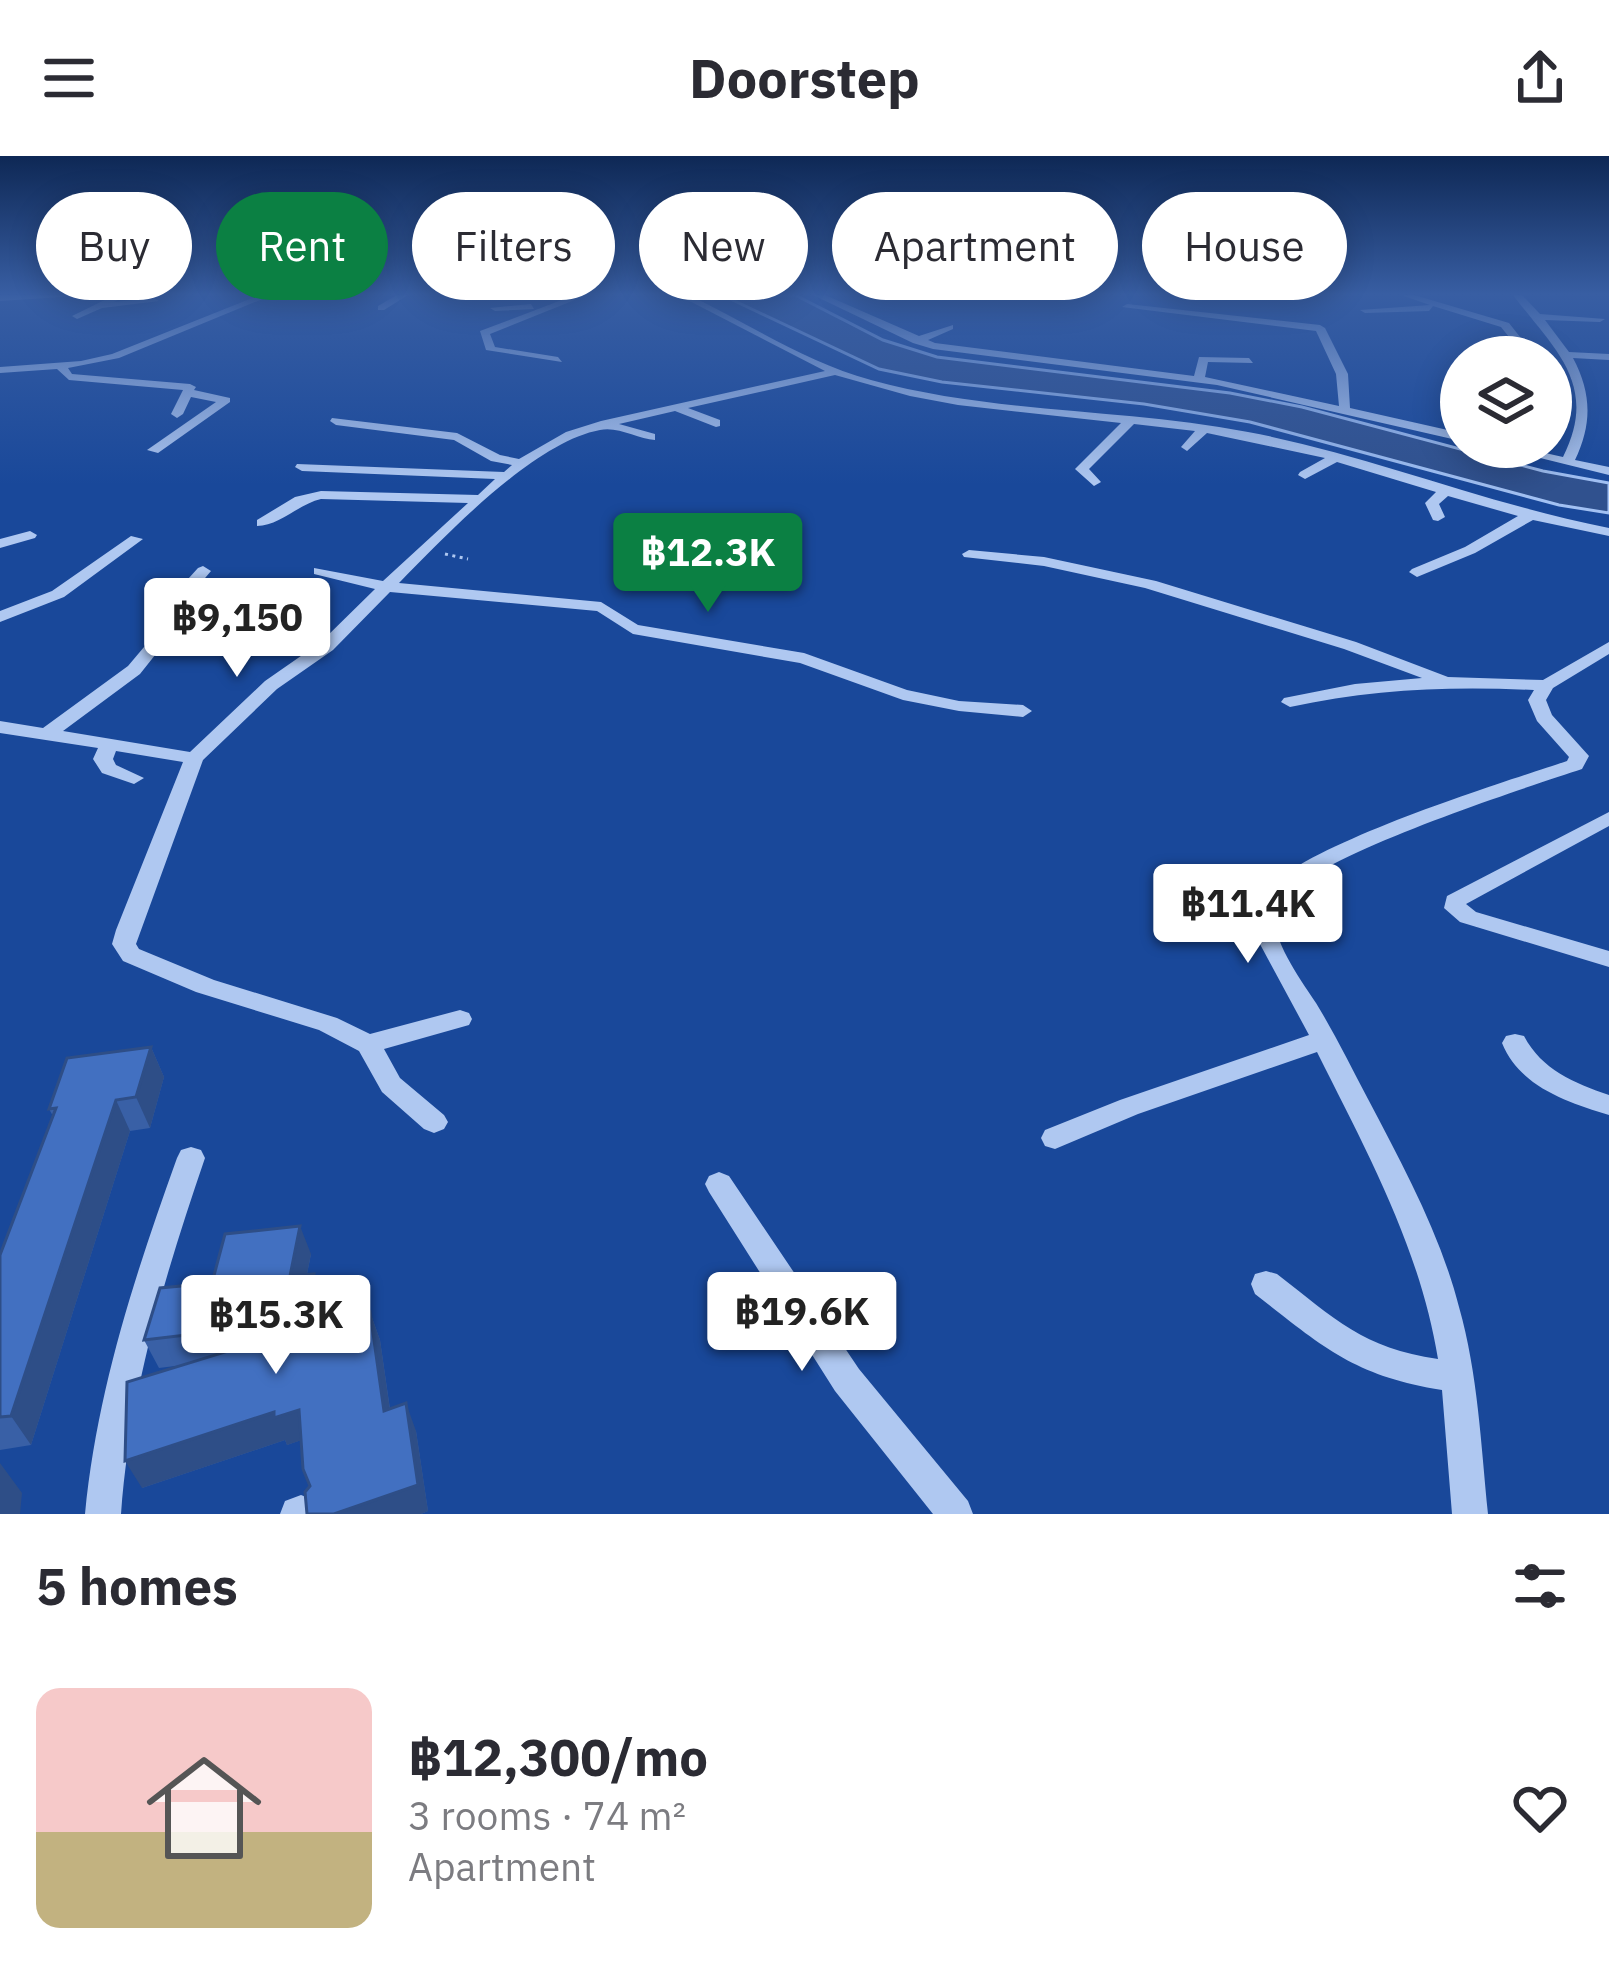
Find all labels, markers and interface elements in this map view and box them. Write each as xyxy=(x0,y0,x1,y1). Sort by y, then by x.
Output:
text: Doorstep xyxy=(689,43,920,113)
icon: menu xyxy=(36,45,102,111)
icon: share xyxy=(1507,45,1573,111)
chip: Buy xyxy=(36,192,192,300)
chip: Rent xyxy=(216,192,388,300)
chip: Filters xyxy=(412,192,615,300)
chip: New xyxy=(639,192,808,300)
chip: Apartment xyxy=(832,192,1118,300)
chip: House xyxy=(1142,192,1347,300)
map controls xyxy=(1440,336,1572,468)
button: layers xyxy=(1440,336,1572,468)
pin: ฿12.3K xyxy=(610,513,806,615)
text: ฿12.3K xyxy=(640,526,776,577)
pin: ฿9,150 xyxy=(139,578,335,680)
text: ฿9,150 xyxy=(171,591,303,642)
pin: ฿11.4K xyxy=(1150,864,1346,966)
text: ฿11.4K xyxy=(1180,877,1316,928)
pin: ฿19.6K xyxy=(704,1272,900,1374)
pin: ฿15.3K xyxy=(178,1275,374,1377)
text: ฿19.6K xyxy=(734,1285,870,1336)
text: ฿15.3K xyxy=(208,1288,344,1339)
text: 5 homes xyxy=(36,1553,238,1619)
icon: filters xyxy=(1507,1553,1573,1619)
text: ฿12,300/mo xyxy=(408,1724,708,1790)
icon: home xyxy=(132,1736,276,1880)
icon: heart xyxy=(1507,1775,1573,1841)
text: 3 rooms · 74 m² xyxy=(408,1790,686,1841)
text: Apartment xyxy=(408,1841,596,1892)

